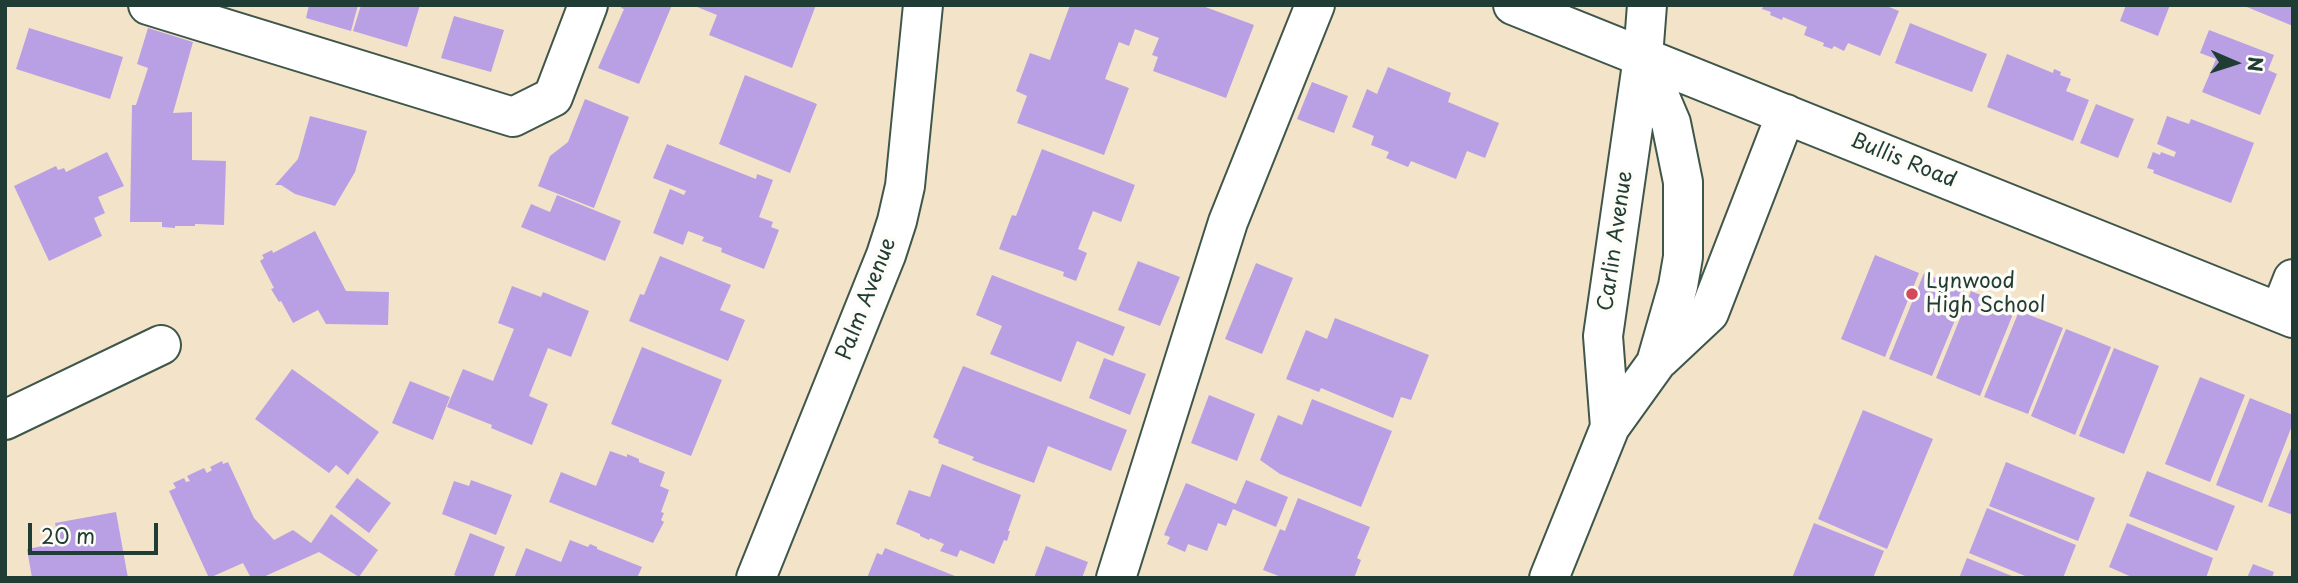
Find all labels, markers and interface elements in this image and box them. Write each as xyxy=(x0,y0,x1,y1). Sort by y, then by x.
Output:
north arrow xyxy=(2200,28,2270,98)
text: N xyxy=(2242,56,2270,72)
street label: Bullis Road xyxy=(1846,128,1960,194)
street label: Carlin Avenue xyxy=(1594,169,1638,313)
street label: Palm Avenue xyxy=(832,234,902,364)
place label: Lynwood High School xyxy=(1926,269,2046,319)
marker: Lynwood High School xyxy=(1904,286,1920,302)
scale bar xyxy=(32,510,161,554)
text: 20 m xyxy=(41,519,95,551)

